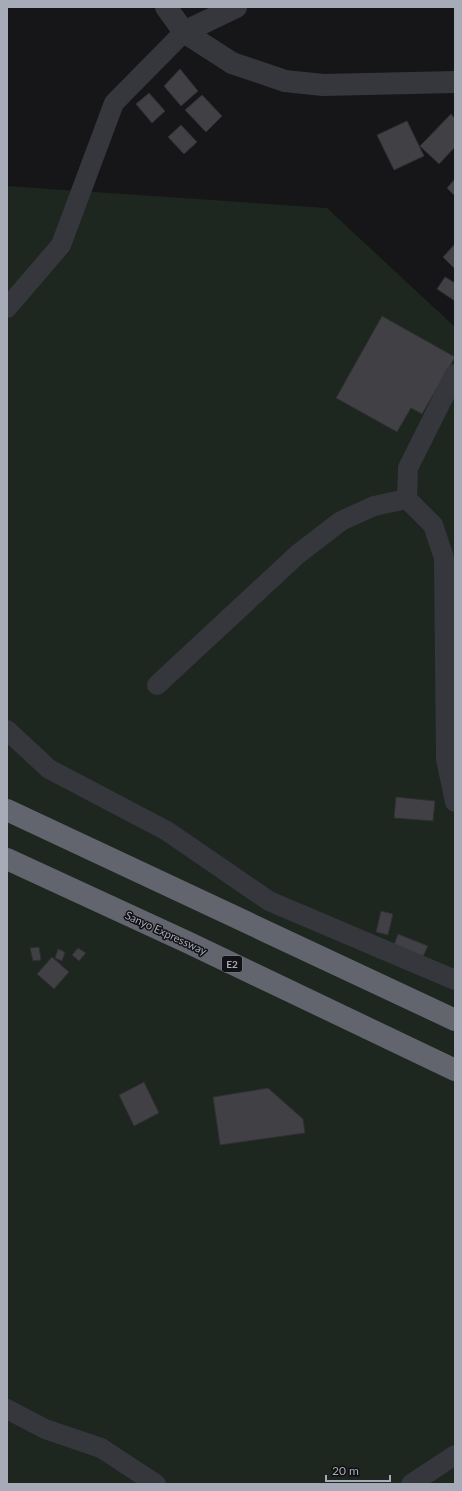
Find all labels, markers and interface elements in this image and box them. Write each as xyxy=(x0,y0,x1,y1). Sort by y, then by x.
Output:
street label: Sanyo Expressway xyxy=(123,908,209,957)
road number: E2 xyxy=(222,956,242,972)
scale bar xyxy=(326,1457,390,1483)
text: 20 m xyxy=(332,1463,359,1478)

